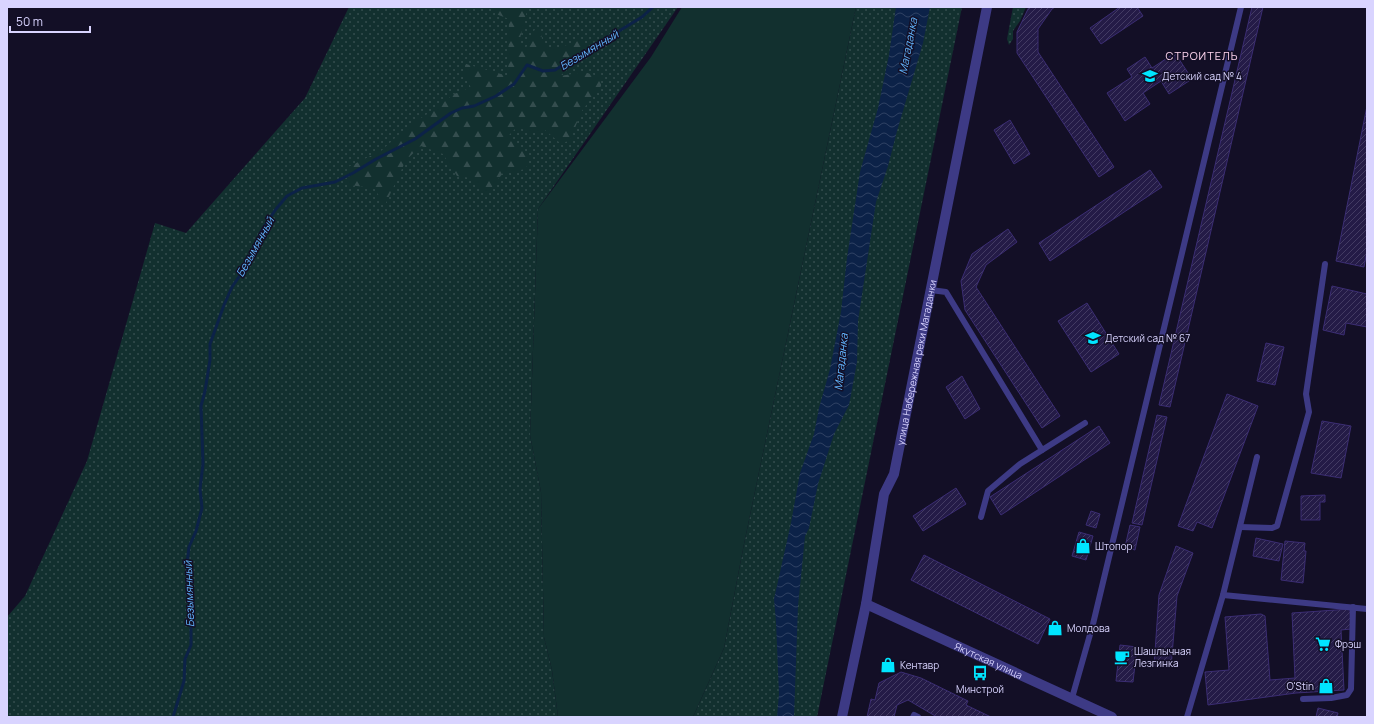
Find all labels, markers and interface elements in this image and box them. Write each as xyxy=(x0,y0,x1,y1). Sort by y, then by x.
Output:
scale bar xyxy=(10,8,90,34)
text: 50 m xyxy=(16,13,43,30)
water label: Магаданка xyxy=(895,16,920,75)
water label: Безымянный xyxy=(557,26,622,73)
district label: СТРОИТЕЛЬ xyxy=(1166,48,1238,63)
school or university icon: Детский сад № 4 xyxy=(1141,67,1159,85)
place label: Детский сад № 4 xyxy=(1162,69,1242,83)
water label: Безымянный xyxy=(232,214,278,279)
street label: улица Набережная реки Магаданки xyxy=(893,278,940,447)
school or university icon: Детский сад № 67 xyxy=(1084,329,1102,347)
place label: Детский сад № 67 xyxy=(1105,331,1190,345)
water label: Магаданка xyxy=(830,332,851,391)
shop icon: Штопор xyxy=(1074,537,1092,555)
place label: Штопор xyxy=(1095,539,1133,553)
water label: Безымянный xyxy=(180,560,197,627)
shop icon: Молдова xyxy=(1046,619,1064,637)
place label: Молдова xyxy=(1067,621,1110,635)
supermarket icon: Фрэш xyxy=(1314,635,1332,653)
place label: Фрэш xyxy=(1335,637,1361,651)
street label: Якутская улица xyxy=(952,639,1025,682)
place label: Шашлычная Лезгинка xyxy=(1134,644,1191,670)
cafe icon: Шашлычная Лезгинка xyxy=(1113,648,1131,666)
shop icon: Кентавр xyxy=(879,656,897,674)
place label: Кентавр xyxy=(900,658,939,672)
bus stop icon: Минстрой xyxy=(971,664,989,682)
shop icon: O'Stin xyxy=(1317,677,1335,695)
place label: O'Stin xyxy=(1286,679,1314,693)
place label: Минстрой xyxy=(956,682,1004,696)

